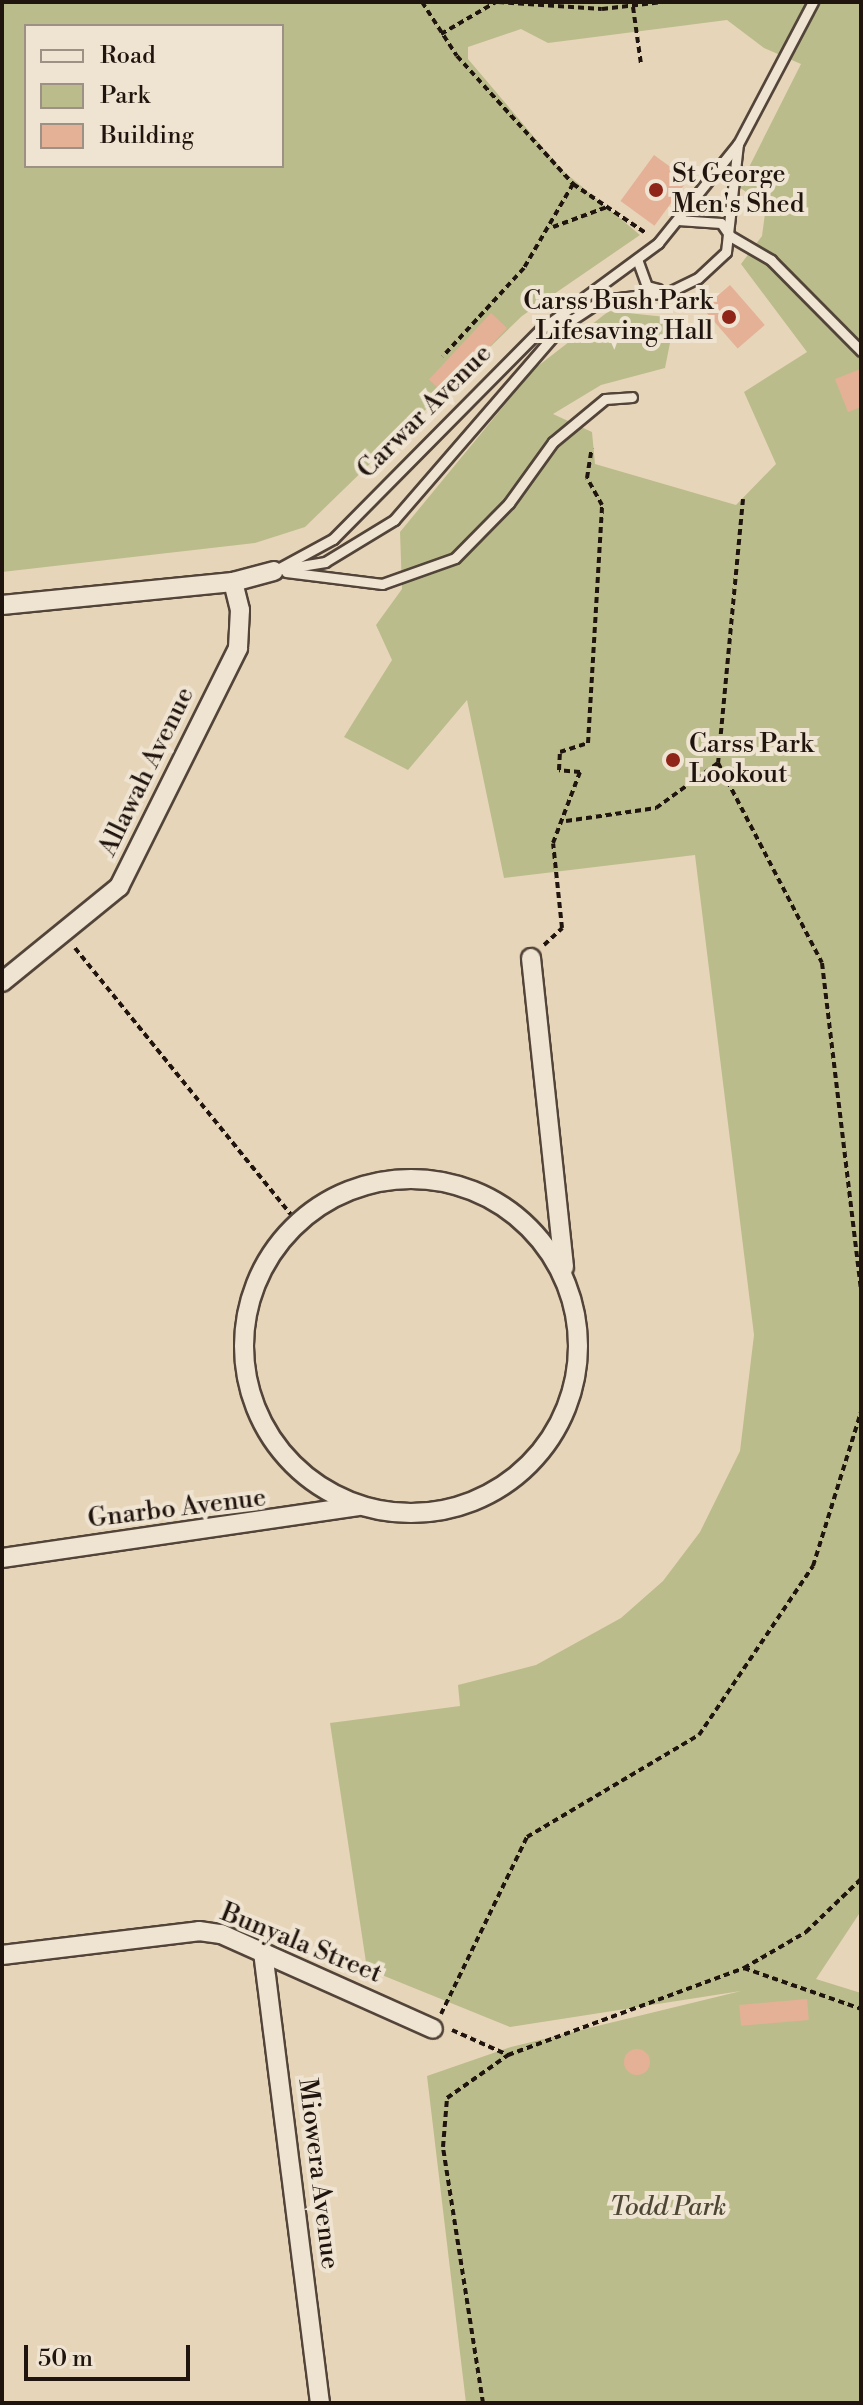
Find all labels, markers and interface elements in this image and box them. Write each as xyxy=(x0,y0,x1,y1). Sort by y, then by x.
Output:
legend xyxy=(24,24,284,168)
text: Road xyxy=(100,41,156,71)
text: Park xyxy=(100,81,150,111)
text: Building xyxy=(100,121,194,151)
place label: St George Men's Shed xyxy=(672,159,804,220)
marker: St George Men's Shed xyxy=(647,181,665,199)
place label: Carss Bush Park Lifesaving Hall xyxy=(523,286,713,348)
marker: Carss Bush Park Lifesaving Hall xyxy=(720,308,738,326)
street label: Carwar Avenue xyxy=(351,338,499,486)
street label: Allawah Avenue xyxy=(93,682,201,862)
place label: Carss Park Lookout xyxy=(689,729,813,790)
marker: Carss Park Lookout xyxy=(664,751,682,769)
street label: Gnarbo Avenue xyxy=(86,1483,268,1535)
street label: Bunyala Street xyxy=(216,1898,386,1990)
street label: Miowera Avenue xyxy=(291,2077,345,2271)
park label: Todd Park xyxy=(610,2192,726,2224)
scale bar xyxy=(28,2329,194,2379)
text: 50 m xyxy=(38,2344,93,2374)

